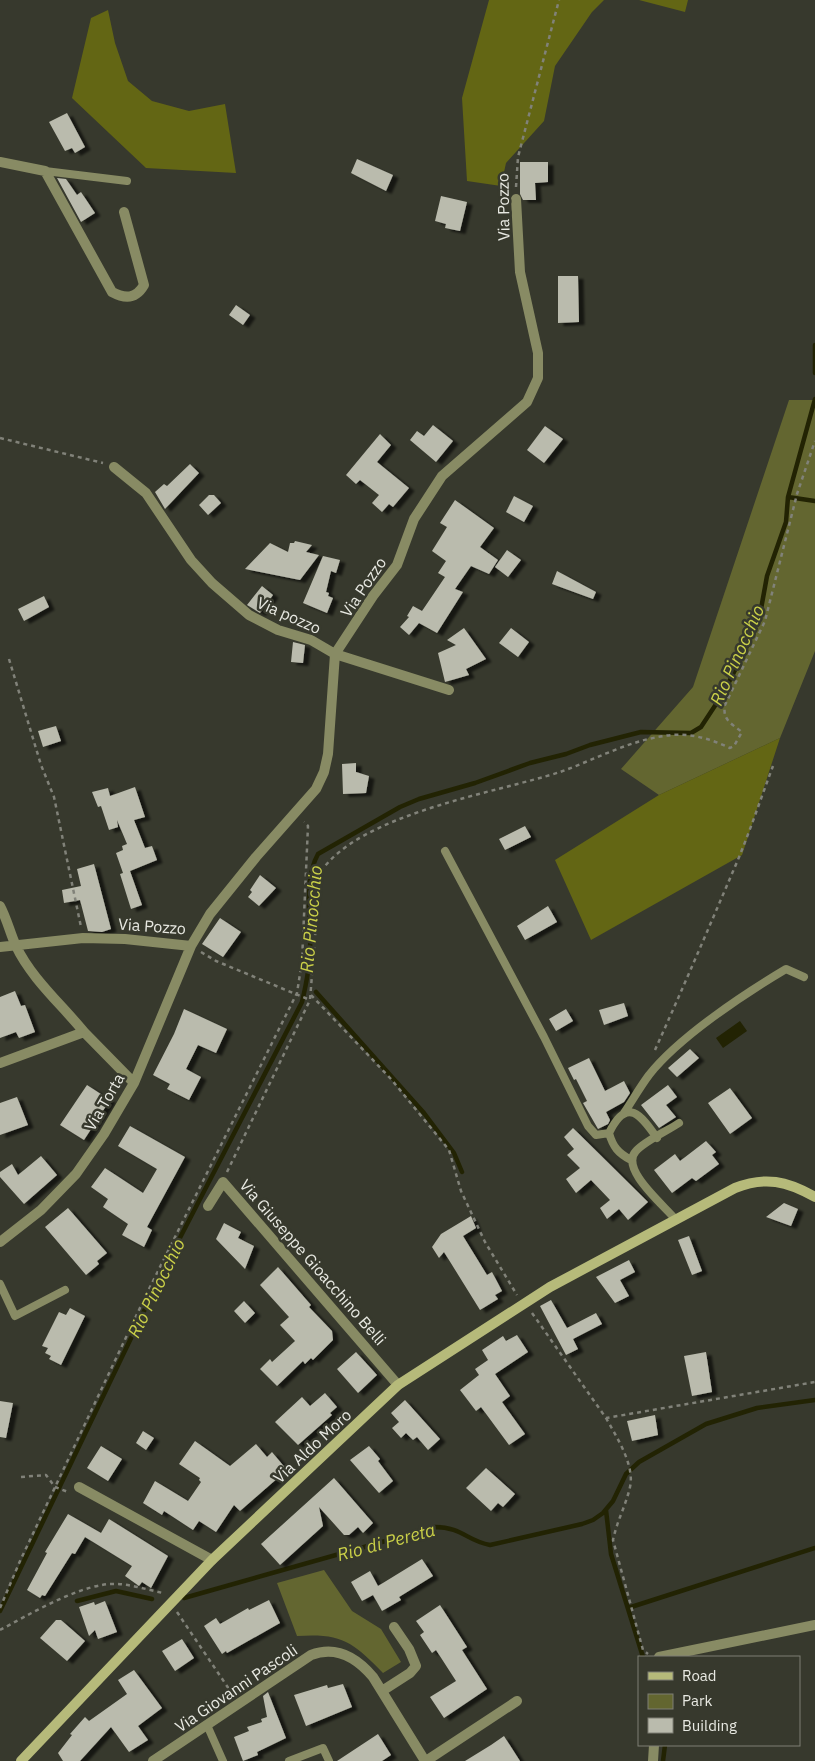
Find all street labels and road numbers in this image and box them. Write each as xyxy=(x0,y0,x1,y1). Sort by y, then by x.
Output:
street label: Via Pozzo xyxy=(492,173,514,241)
street label: Via Pozzo xyxy=(336,553,390,621)
street label: Via pozzo xyxy=(254,592,324,638)
street label: Via Pozzo xyxy=(117,914,187,938)
street label: Via Torta xyxy=(80,1069,129,1134)
street label: Via Giuseppe Gioacchino Belli xyxy=(235,1175,391,1349)
street label: Via Aldo Moro xyxy=(269,1405,355,1487)
street label: Via Giovanni Pascoli xyxy=(171,1640,301,1736)

